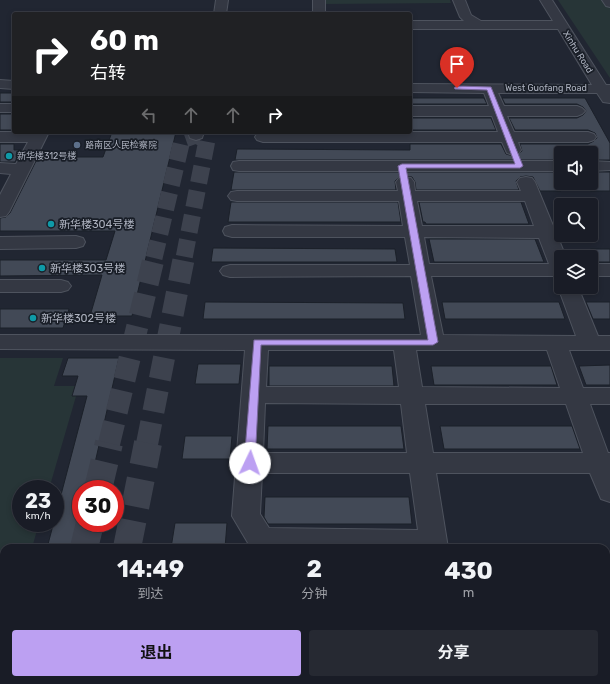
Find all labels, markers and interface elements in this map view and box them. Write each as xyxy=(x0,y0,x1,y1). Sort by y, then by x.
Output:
text: 60 m xyxy=(90,24,159,57)
icon: right xyxy=(24,28,76,80)
street label: Xinhu Road xyxy=(561,29,595,75)
pin xyxy=(440,47,474,88)
icon: arrive xyxy=(446,53,468,75)
text: 右转 xyxy=(90,62,126,84)
street label: West Guofang Road xyxy=(505,83,587,93)
icon: left xyxy=(138,104,160,126)
icon: ahead xyxy=(180,104,202,126)
icon: ahead xyxy=(222,104,244,126)
icon: right xyxy=(264,104,286,126)
place label: 路南区人民检察院 xyxy=(85,139,157,150)
marker: 路南区人民检察院 xyxy=(72,140,82,150)
map controls xyxy=(554,146,598,294)
button: sound xyxy=(554,146,598,190)
place label: 新华楼312号楼 xyxy=(17,150,76,161)
marker: 新华楼312号楼 xyxy=(4,151,14,161)
button: search xyxy=(554,198,598,242)
place label: 新华楼304号楼 xyxy=(59,218,134,231)
marker: 新华楼304号楼 xyxy=(46,219,56,229)
button: layers xyxy=(554,250,598,294)
place label: 新华楼303号楼 xyxy=(50,262,125,275)
marker: 新华楼303号楼 xyxy=(37,263,47,273)
place label: 新华楼302号楼 xyxy=(41,312,116,325)
marker: 新华楼302号楼 xyxy=(28,313,38,323)
position arrow xyxy=(229,442,271,484)
speed limit sign: 30 xyxy=(72,480,124,532)
text: 23 xyxy=(25,489,51,513)
text: km/h xyxy=(26,510,50,522)
text: 14:49 xyxy=(117,555,184,583)
text: 2 xyxy=(306,555,322,583)
text: 430 xyxy=(444,557,493,585)
text: m xyxy=(463,585,474,600)
text: 到达 xyxy=(138,586,164,601)
text: 分钟 xyxy=(301,586,327,601)
button: 退出 xyxy=(12,630,301,676)
button: 分享 xyxy=(309,630,598,676)

